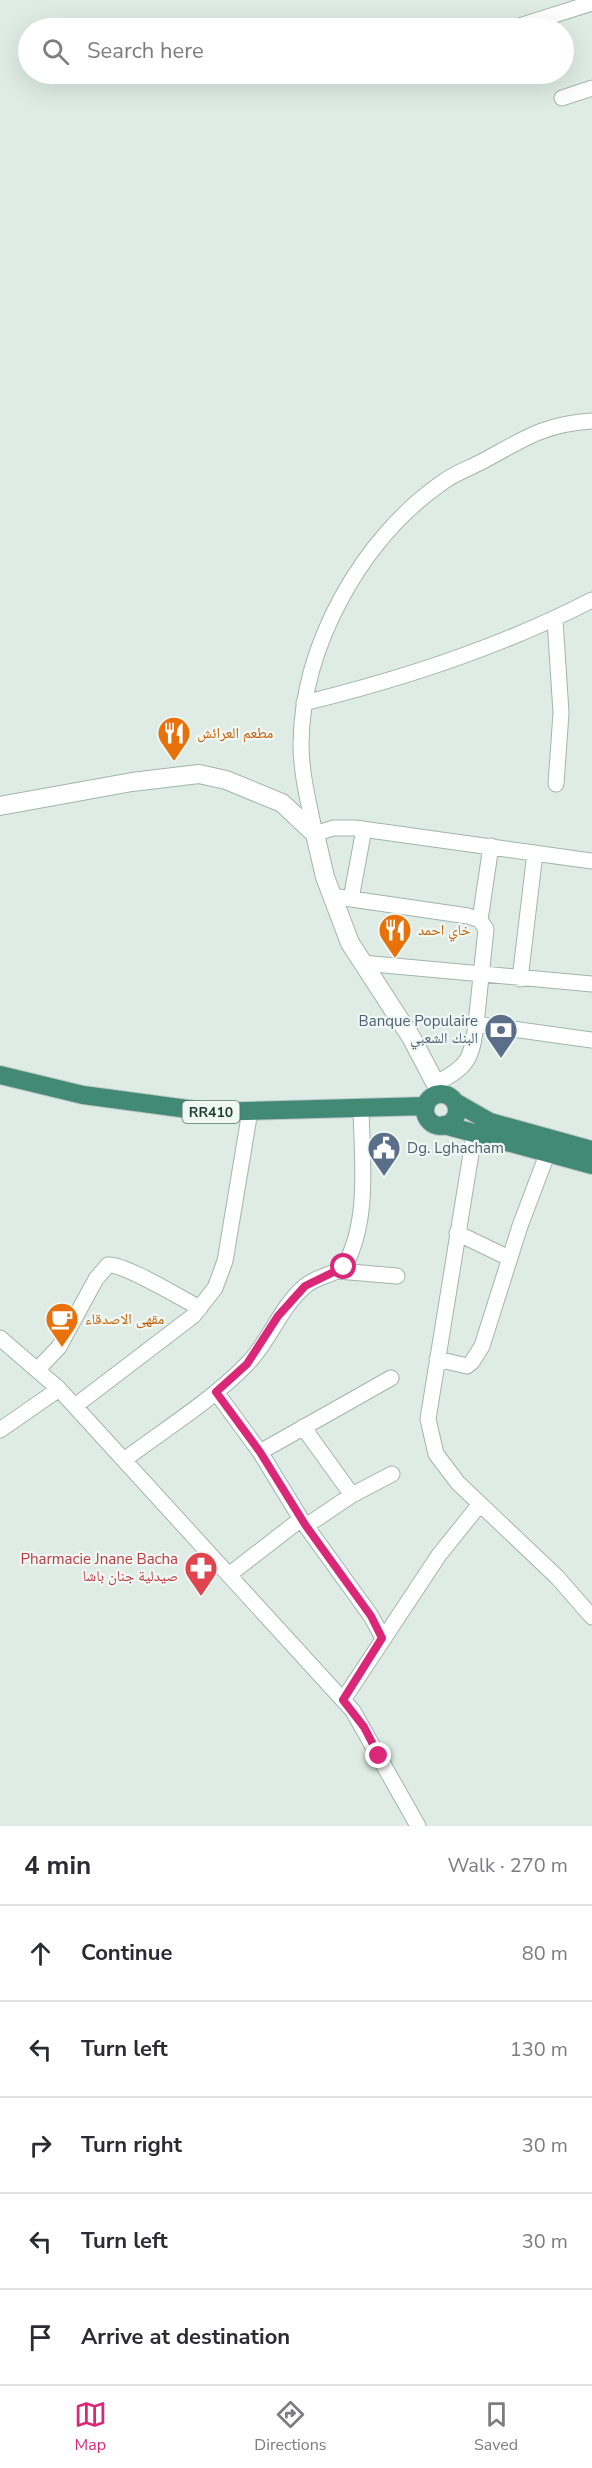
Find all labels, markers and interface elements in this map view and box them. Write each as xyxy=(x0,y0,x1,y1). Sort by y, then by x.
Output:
search box xyxy=(18,18,574,84)
icon: search xyxy=(39,35,72,68)
text: Search here xyxy=(87,36,204,66)
restaurant icon: مطعم العرائش xyxy=(156,715,192,762)
place label: مطعم العرائش xyxy=(197,723,273,743)
restaurant icon: خاي احمد xyxy=(377,912,413,959)
place label: خاي احمد xyxy=(418,920,471,942)
place label: Banque Populaire البنك الشعبي xyxy=(359,1011,478,1050)
bank icon: Banque Populaire البنك الشعبي xyxy=(483,1012,519,1059)
road number: RR410 xyxy=(182,1101,240,1123)
public building icon: Dg. Lghacham xyxy=(366,1130,402,1177)
place label: Dg. Lghacham xyxy=(407,1138,504,1158)
route start xyxy=(330,1253,356,1279)
cafe icon: مقهى الاصدقاء xyxy=(44,1301,80,1348)
place label: مقهى الاصدقاء xyxy=(85,1309,165,1329)
place label: Pharmacie Jnane Bacha صيدلية جنان باشا xyxy=(20,1549,178,1586)
pharmacy icon: Pharmacie Jnane Bacha صيدلية جنان باشا xyxy=(183,1550,219,1597)
route end xyxy=(365,1742,391,1768)
text: 4 min xyxy=(24,1848,91,1883)
text: Walk · 270 m xyxy=(448,1852,568,1879)
icon: ahead xyxy=(24,1937,57,1970)
text: Continue xyxy=(81,1938,172,1968)
text: 80 m xyxy=(522,1940,568,1967)
icon: left xyxy=(24,2033,57,2066)
text: Turn left xyxy=(81,2034,168,2064)
text: 130 m xyxy=(510,2036,568,2063)
icon: right xyxy=(24,2129,57,2162)
text: Turn right xyxy=(81,2130,182,2160)
text: 30 m xyxy=(522,2132,568,2159)
icon: left xyxy=(24,2225,57,2258)
text: Turn left xyxy=(81,2226,168,2256)
text: 30 m xyxy=(522,2228,568,2255)
icon: arrive xyxy=(24,2321,57,2354)
text: Arrive at destination xyxy=(81,2322,290,2352)
tab: Map xyxy=(74,2398,107,2456)
tab: Directions xyxy=(254,2398,326,2456)
tab: Saved xyxy=(474,2398,518,2456)

